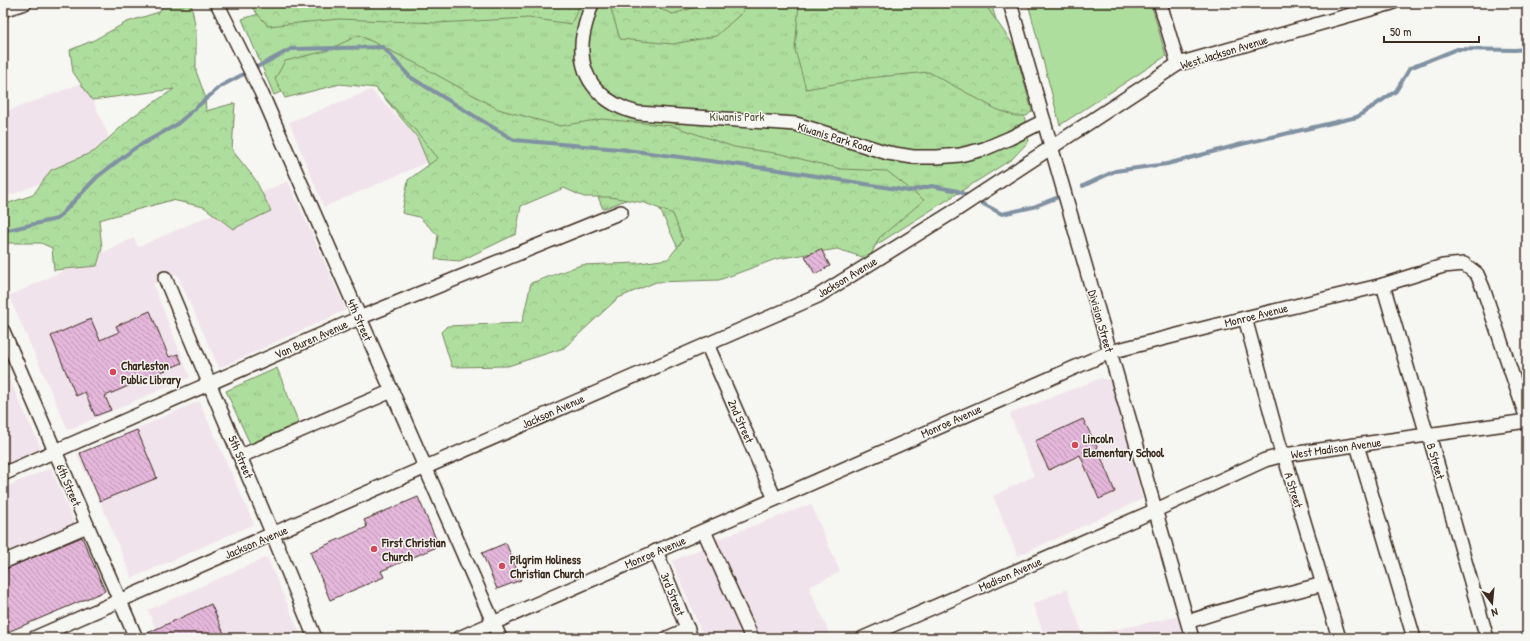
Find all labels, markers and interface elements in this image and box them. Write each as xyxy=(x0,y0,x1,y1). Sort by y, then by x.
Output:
scale bar xyxy=(1384,18,1479,44)
text: 50 m xyxy=(1390,23,1411,40)
street label: West Jackson Avenue xyxy=(1178,31,1270,73)
park label: Kiwanis Park xyxy=(710,108,764,125)
street label: Kiwanis Park Road xyxy=(796,118,875,157)
street label: Jackson Avenue xyxy=(814,252,880,302)
street label: Division Street xyxy=(1084,288,1118,355)
street label: 4th Street xyxy=(343,296,377,345)
street label: Monroe Avenue xyxy=(1222,299,1290,331)
street label: Van Buren Avenue xyxy=(272,315,351,363)
place label: Charleston Public Library xyxy=(121,357,181,389)
marker: Charleston Public Library xyxy=(108,367,118,377)
street label: Jackson Avenue xyxy=(519,390,587,432)
street label: 2nd Street xyxy=(724,396,759,446)
street label: Monroe Avenue xyxy=(918,400,984,442)
place label: Lincoln Elementary School xyxy=(1083,430,1165,462)
street label: 5th Street xyxy=(224,433,258,482)
street label: West Madison Avenue xyxy=(1290,433,1382,463)
marker: Lincoln Elementary School xyxy=(1070,440,1080,450)
street label: B Street xyxy=(1423,441,1449,482)
street label: 6th Street xyxy=(52,461,86,510)
street label: A Street xyxy=(1281,470,1308,511)
street label: Jackson Avenue xyxy=(222,521,290,563)
street label: Monroe Avenue xyxy=(622,531,688,572)
place label: First Christian Church xyxy=(381,534,446,565)
marker: First Christian Church xyxy=(369,544,379,554)
place label: Pilgrim Holiness Christian Church xyxy=(510,551,585,582)
street label: Madison Avenue xyxy=(976,552,1044,595)
marker: Pilgrim Holiness Christian Church xyxy=(497,561,507,571)
street label: 3rd Street xyxy=(657,570,690,619)
north arrow xyxy=(1472,583,1512,623)
text: N xyxy=(1490,605,1500,620)

